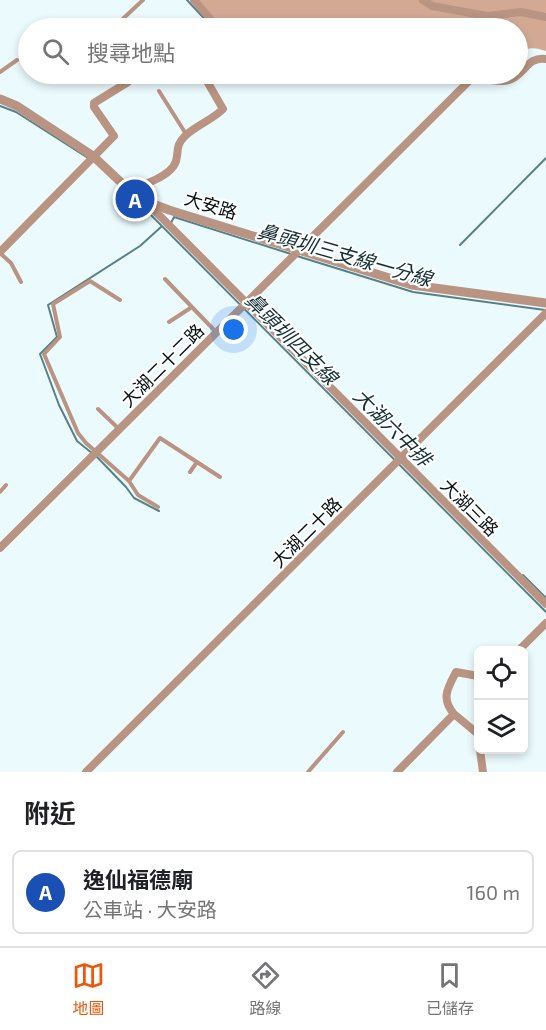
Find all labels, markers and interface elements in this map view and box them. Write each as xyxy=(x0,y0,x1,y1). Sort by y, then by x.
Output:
search box xyxy=(18,18,528,84)
icon: search xyxy=(39,35,72,68)
text: 搜尋地點 xyxy=(87,39,175,65)
pin: A xyxy=(116,176,154,222)
street label: 大安路 xyxy=(182,187,240,223)
water label: 鼻頭圳三支線一分線 xyxy=(255,218,437,291)
water label: 鼻頭圳四支線 xyxy=(241,287,344,390)
your location xyxy=(219,315,248,344)
street label: 大湖二十二路 xyxy=(116,319,208,411)
water label: 大湖六中排 xyxy=(349,383,439,473)
street label: 大湖三路 xyxy=(437,474,503,540)
street label: 大湖二十路 xyxy=(266,492,346,572)
map controls xyxy=(474,646,528,754)
button: locate xyxy=(474,646,528,700)
button: layers xyxy=(474,700,528,754)
text: 附近 xyxy=(24,797,76,828)
text: 逸仙福德廟 xyxy=(83,866,193,892)
text: A xyxy=(39,880,52,904)
text: 160 m xyxy=(467,880,520,904)
text: 公車站 · 大安路 xyxy=(83,897,217,921)
tab: 地圖 xyxy=(72,959,105,1019)
tab: 路線 xyxy=(249,959,282,1019)
tab: 已儲存 xyxy=(426,959,474,1019)

